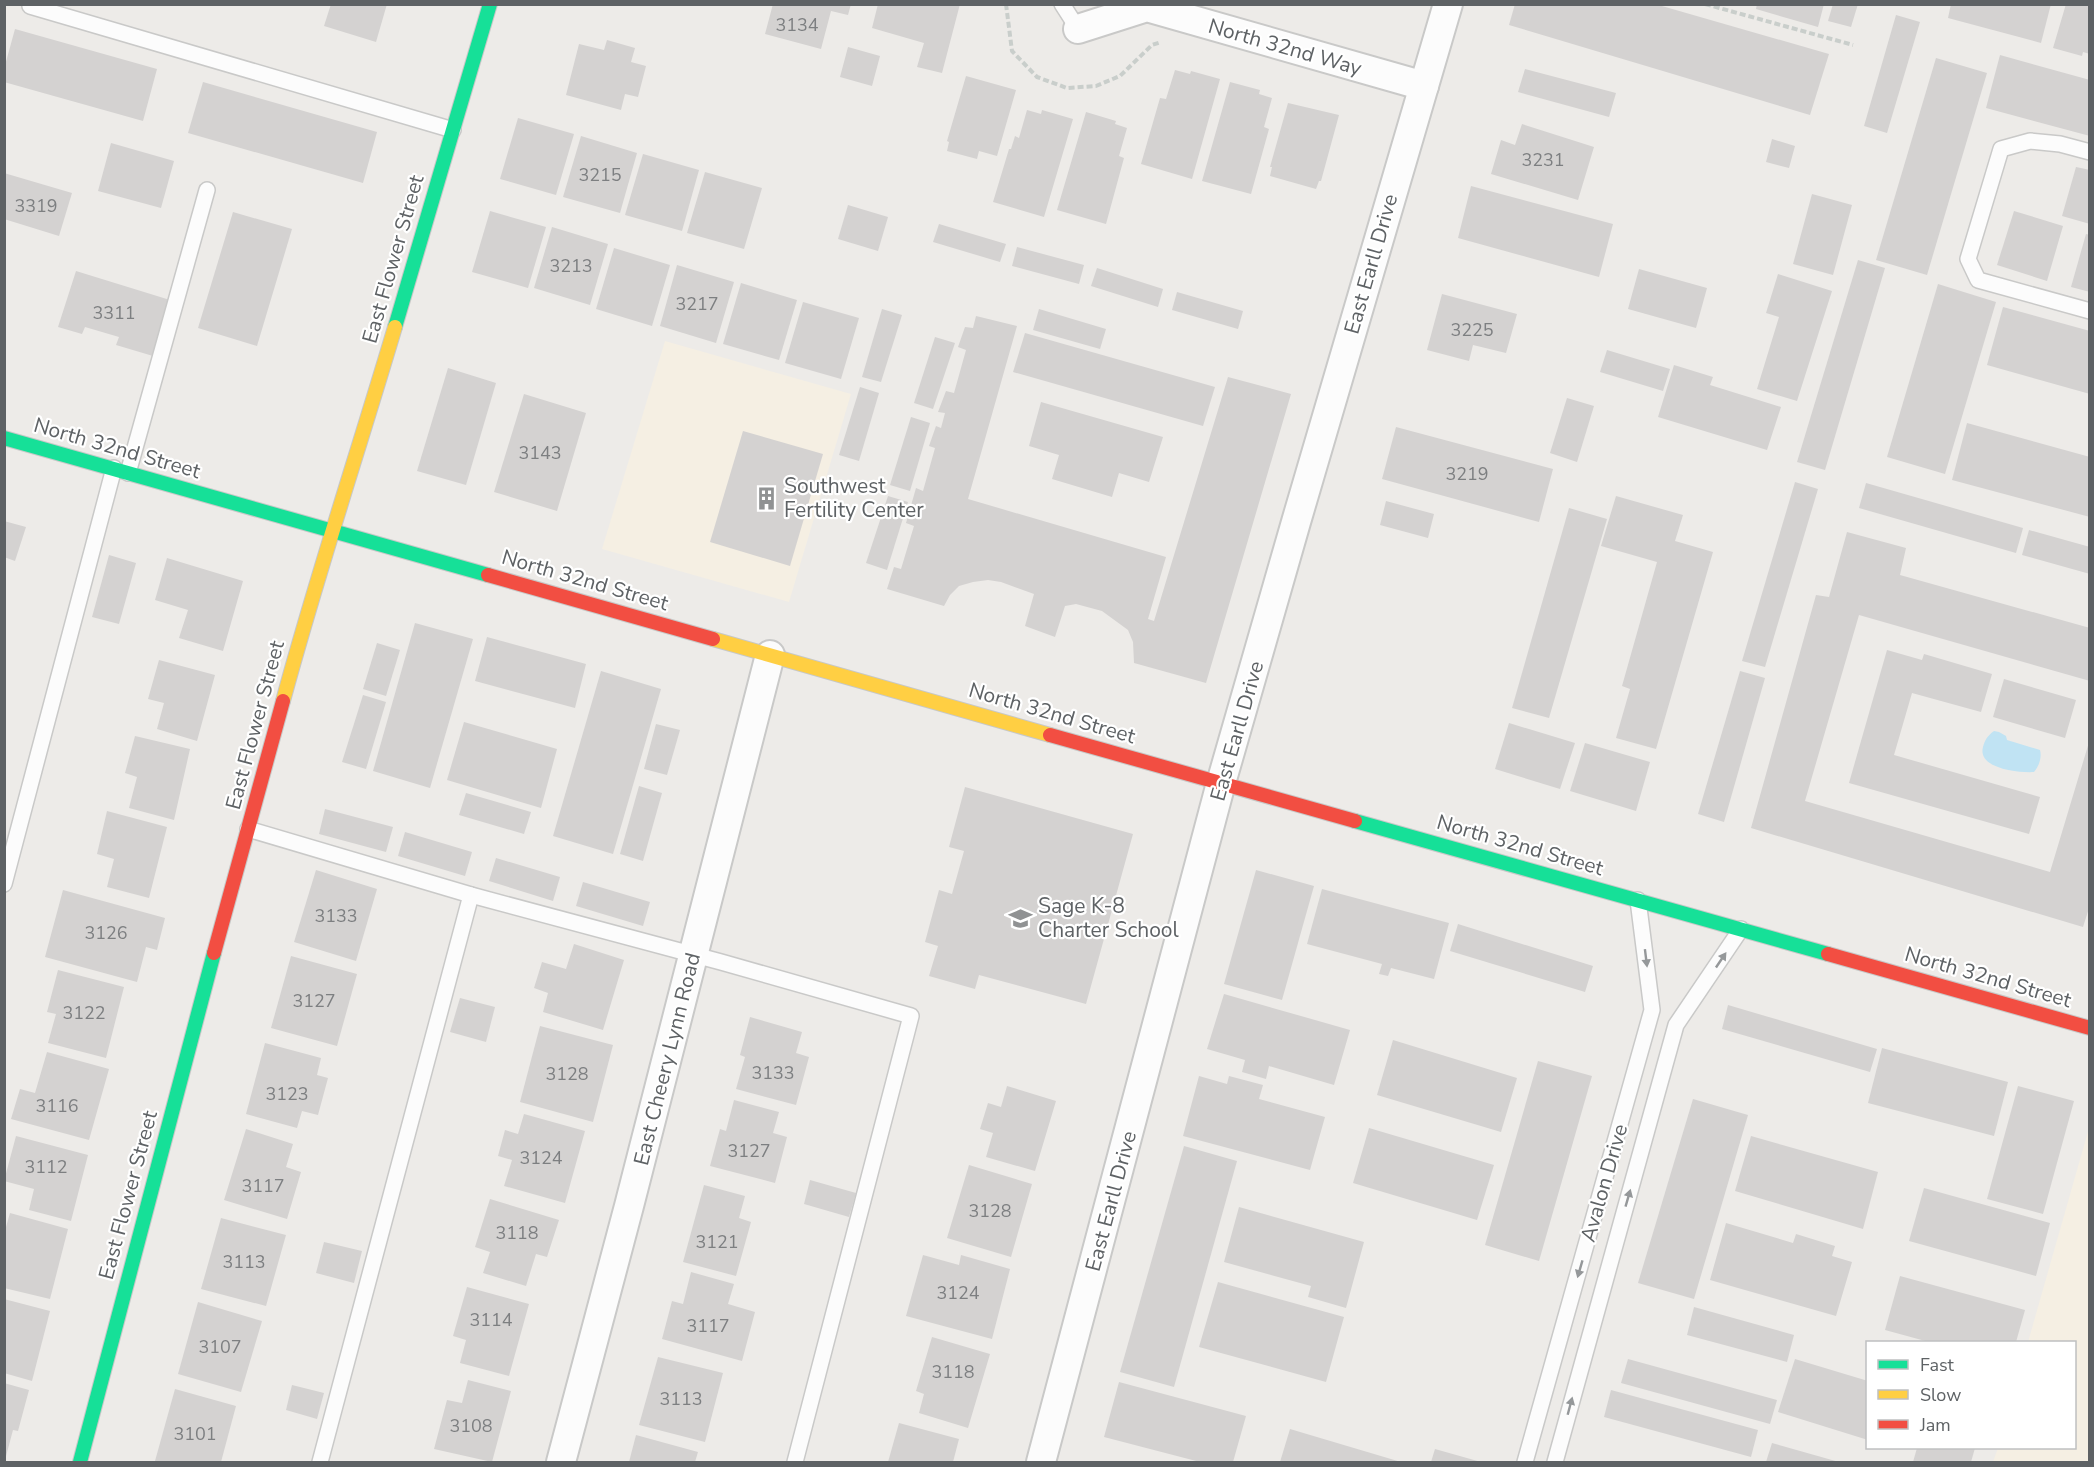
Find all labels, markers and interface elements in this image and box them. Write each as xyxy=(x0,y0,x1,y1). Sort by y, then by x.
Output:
street label: North 32nd Way xyxy=(1205,12,1365,82)
house number: 3134 xyxy=(775,13,819,37)
house number: 3231 xyxy=(1521,148,1565,172)
house number: 3215 xyxy=(578,163,622,187)
street label: East Flower Street xyxy=(356,171,431,346)
street label: East Earll Drive xyxy=(1338,191,1404,337)
house number: 3319 xyxy=(14,194,58,218)
house number: 3213 xyxy=(549,254,593,278)
house number: 3217 xyxy=(675,292,719,316)
house number: 3311 xyxy=(92,301,136,325)
house number: 3225 xyxy=(1450,318,1494,342)
street label: North 32nd Street xyxy=(30,411,204,485)
house number: 3143 xyxy=(518,441,562,465)
house number: 3219 xyxy=(1445,462,1489,486)
place label: Southwest Fertility Center xyxy=(784,472,924,524)
building icon: Southwest Fertility Center xyxy=(753,485,779,511)
street label: North 32nd Street xyxy=(498,543,672,617)
street label: East Flower Street xyxy=(219,637,291,813)
street label: East Earll Drive xyxy=(1204,658,1270,804)
street label: North 32nd Street xyxy=(965,676,1139,750)
street label: North 32nd Street xyxy=(1433,808,1607,882)
place label: Sage K-8 Charter School xyxy=(1038,892,1180,944)
house number: 3133 xyxy=(314,904,358,928)
school or university icon: Sage K-8 Charter School xyxy=(1007,905,1033,931)
house number: 3126 xyxy=(84,921,128,945)
street label: North 32nd Street xyxy=(1901,940,2075,1014)
one-way arrow xyxy=(1641,949,1650,968)
street label: East Cheery Lynn Road xyxy=(627,950,707,1168)
one-way arrow xyxy=(1715,952,1726,969)
house number: 3127 xyxy=(292,989,336,1013)
house number: 3122 xyxy=(62,1001,106,1025)
house number: 3133 xyxy=(751,1061,795,1085)
house number: 3128 xyxy=(545,1062,589,1086)
house number: 3123 xyxy=(265,1082,309,1106)
house number: 3116 xyxy=(35,1094,79,1118)
street label: East Flower Street xyxy=(92,1107,164,1283)
street label: Avalon Drive xyxy=(1574,1121,1634,1245)
street label: East Earll Drive xyxy=(1079,1128,1143,1274)
house number: 3127 xyxy=(727,1139,771,1163)
house number: 3124 xyxy=(519,1146,563,1170)
house number: 3112 xyxy=(24,1155,68,1179)
house number: 3117 xyxy=(241,1174,285,1198)
one-way arrow xyxy=(1623,1189,1633,1207)
house number: 3128 xyxy=(968,1199,1012,1223)
house number: 3118 xyxy=(495,1221,539,1245)
house number: 3121 xyxy=(695,1230,739,1254)
house number: 3113 xyxy=(222,1250,266,1274)
one-way arrow xyxy=(1574,1260,1584,1278)
house number: 3124 xyxy=(936,1281,980,1305)
house number: 3114 xyxy=(469,1308,513,1332)
house number: 3117 xyxy=(686,1314,730,1338)
house number: 3107 xyxy=(198,1335,242,1359)
legend xyxy=(1866,1341,2076,1449)
text: Fast xyxy=(1920,1353,1955,1377)
house number: 3118 xyxy=(931,1360,975,1384)
text: Slow xyxy=(1920,1383,1961,1407)
house number: 3113 xyxy=(659,1387,703,1411)
one-way arrow xyxy=(1566,1397,1575,1415)
text: Jam xyxy=(1919,1413,1951,1437)
house number: 3108 xyxy=(449,1414,493,1438)
house number: 3101 xyxy=(173,1422,217,1446)

